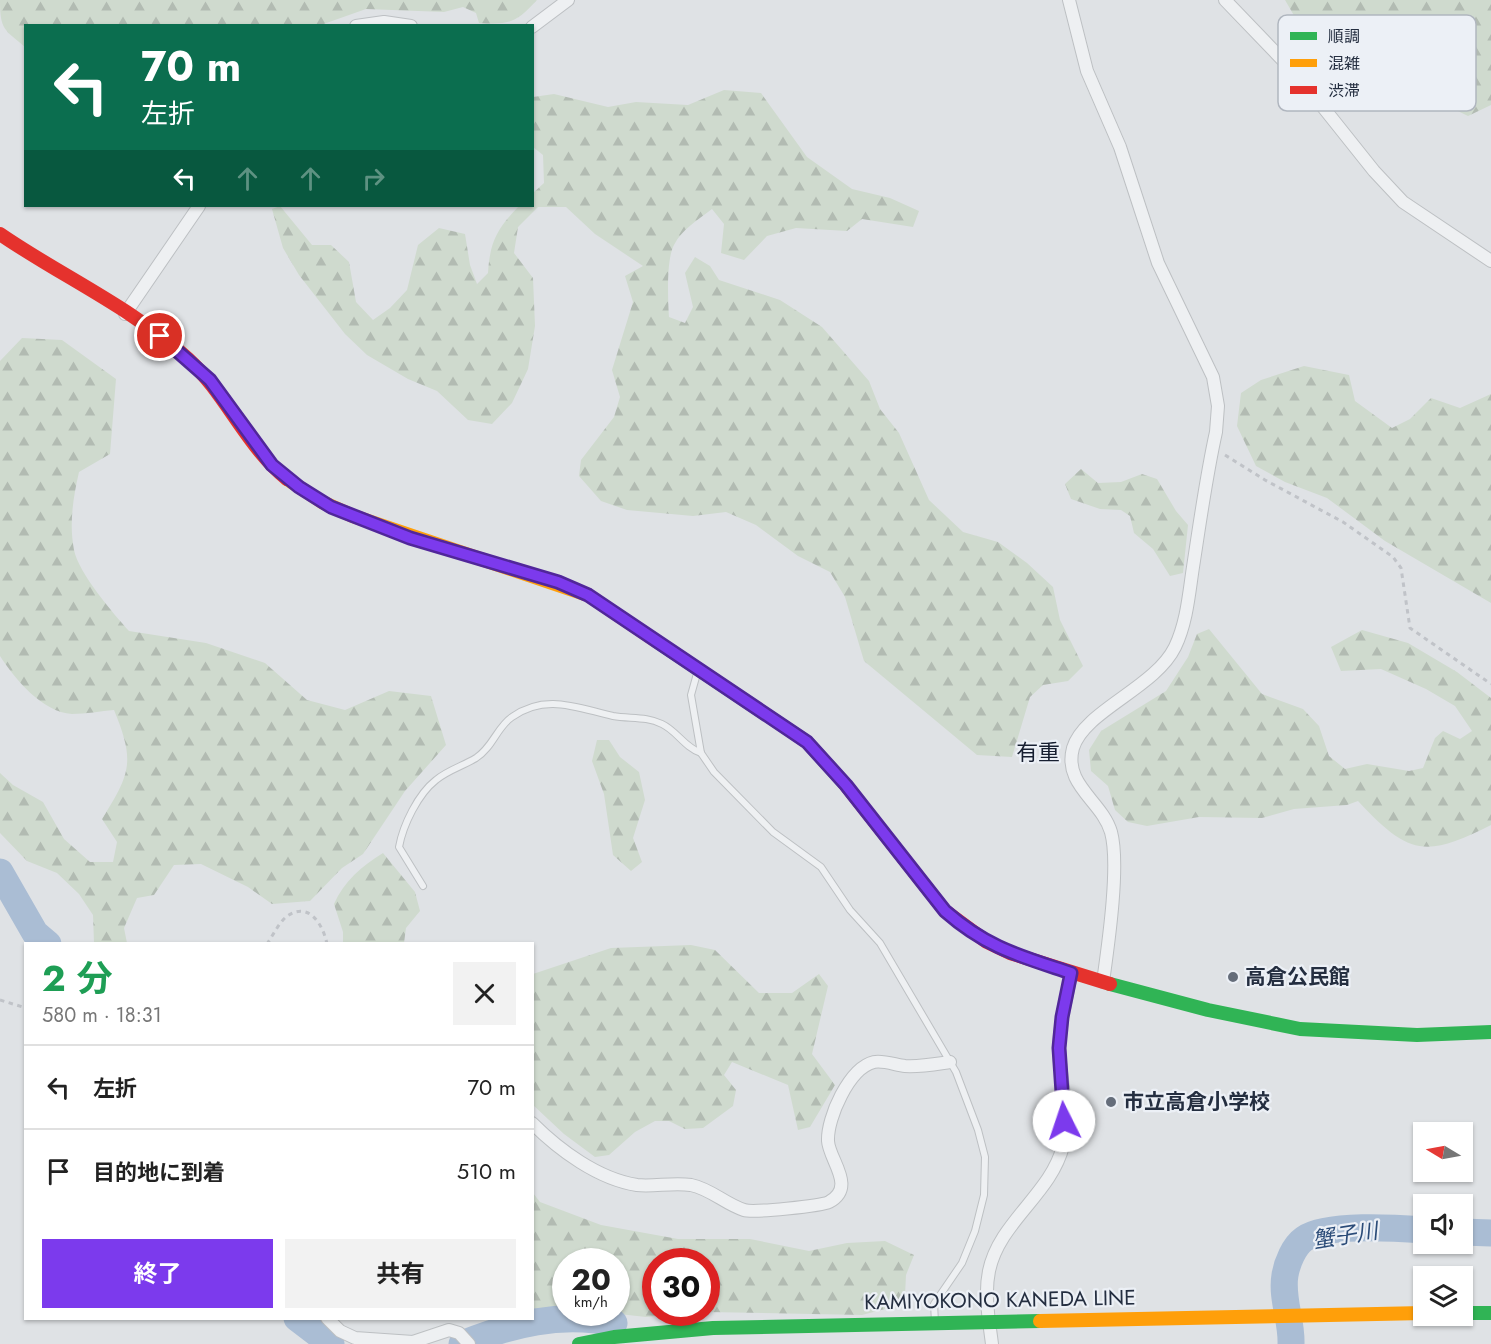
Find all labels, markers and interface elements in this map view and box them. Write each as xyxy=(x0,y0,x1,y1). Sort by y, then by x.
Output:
legend xyxy=(1278,15,1476,111)
text: 順調 xyxy=(1328,25,1360,48)
text: 70 m xyxy=(141,36,241,97)
icon: left xyxy=(42,48,120,126)
text: 混雑 xyxy=(1328,52,1360,75)
text: 渋滞 xyxy=(1328,79,1360,102)
text: 左折 xyxy=(141,94,195,133)
icon: left xyxy=(168,162,201,195)
icon: ahead xyxy=(231,162,264,195)
icon: ahead xyxy=(294,162,327,195)
icon: right xyxy=(357,162,390,195)
pin xyxy=(134,310,185,361)
icon: arrive xyxy=(143,319,176,352)
district label: 有重 xyxy=(1016,736,1060,768)
text: 2 分 xyxy=(42,952,112,1004)
button: close xyxy=(453,962,516,1025)
place label: 高倉公民館 xyxy=(1245,962,1350,992)
marker: 高倉公民館 xyxy=(1226,970,1240,984)
text: 580 m · 18:31 xyxy=(42,1001,162,1030)
icon: left xyxy=(42,1071,75,1104)
text: 70 m xyxy=(467,1071,516,1103)
text: 左折 xyxy=(93,1072,137,1104)
place label: 市立高倉小学校 xyxy=(1123,1087,1270,1117)
position arrow xyxy=(1032,1089,1096,1153)
marker: 市立高倉小学校 xyxy=(1104,1095,1118,1109)
north arrow xyxy=(1413,1122,1473,1182)
map controls xyxy=(1413,1122,1473,1326)
icon: arrive xyxy=(42,1155,75,1188)
text: 510 m xyxy=(457,1155,516,1187)
text: 目的地に到着 xyxy=(93,1156,225,1188)
button: sound xyxy=(1413,1194,1473,1254)
water label: 蟹子川 xyxy=(1310,1214,1382,1256)
button: 終了 xyxy=(42,1239,273,1308)
button: 共有 xyxy=(285,1239,516,1308)
speed limit sign: 30 xyxy=(642,1248,720,1326)
text: 20 xyxy=(571,1258,611,1301)
button: layers xyxy=(1413,1266,1473,1326)
street label: KAMIYOKONO KANEDA LINE xyxy=(864,1283,1136,1317)
text: km/h xyxy=(574,1291,608,1313)

